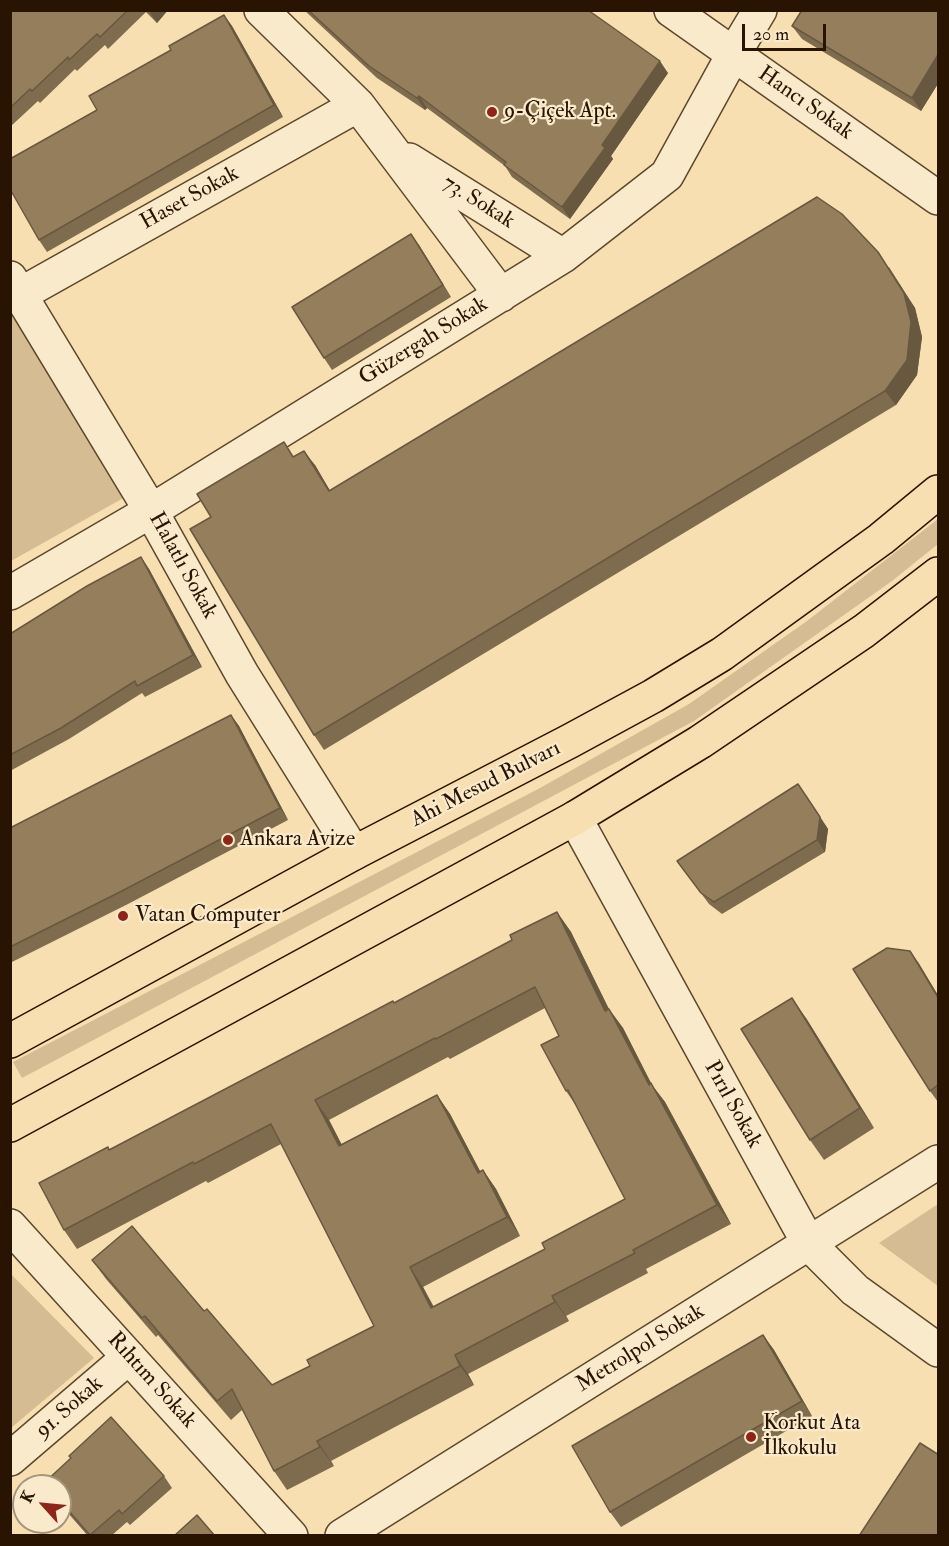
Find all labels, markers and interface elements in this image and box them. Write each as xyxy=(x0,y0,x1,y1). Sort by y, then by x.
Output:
scale bar xyxy=(745,12,829,50)
text: 20 m xyxy=(753,23,789,46)
street label: Hancı Sokak xyxy=(752,62,858,146)
place label: 9-Çiçek Apt. xyxy=(504,99,616,125)
marker: 9-Çiçek Apt. xyxy=(485,105,499,119)
street label: Haset Sokak xyxy=(136,161,244,237)
street label: 73. Sokak xyxy=(437,171,519,235)
street label: Güzergah Sokak xyxy=(355,292,493,392)
street label: Halatlı Sokak xyxy=(142,508,222,624)
street label: Ahi Mesud Bulvarı xyxy=(407,736,565,834)
place label: Ankara Avize xyxy=(240,827,355,853)
marker: Ankara Avize xyxy=(221,833,235,847)
place label: Vatan Computer xyxy=(135,903,281,929)
marker: Vatan Computer xyxy=(116,909,130,923)
street label: Pırıl Sokak xyxy=(697,1057,767,1153)
street label: Metrolpol Sokak xyxy=(572,1299,710,1399)
street label: Rıhtım Sokak xyxy=(101,1327,201,1435)
street label: 91. Sokak xyxy=(31,1372,109,1444)
place label: Korkut Ata İlkokulu xyxy=(763,1411,860,1462)
marker: Korkut Ata İlkokulu xyxy=(744,1430,758,1444)
north arrow xyxy=(12,1474,72,1534)
text: K xyxy=(16,1487,39,1506)

